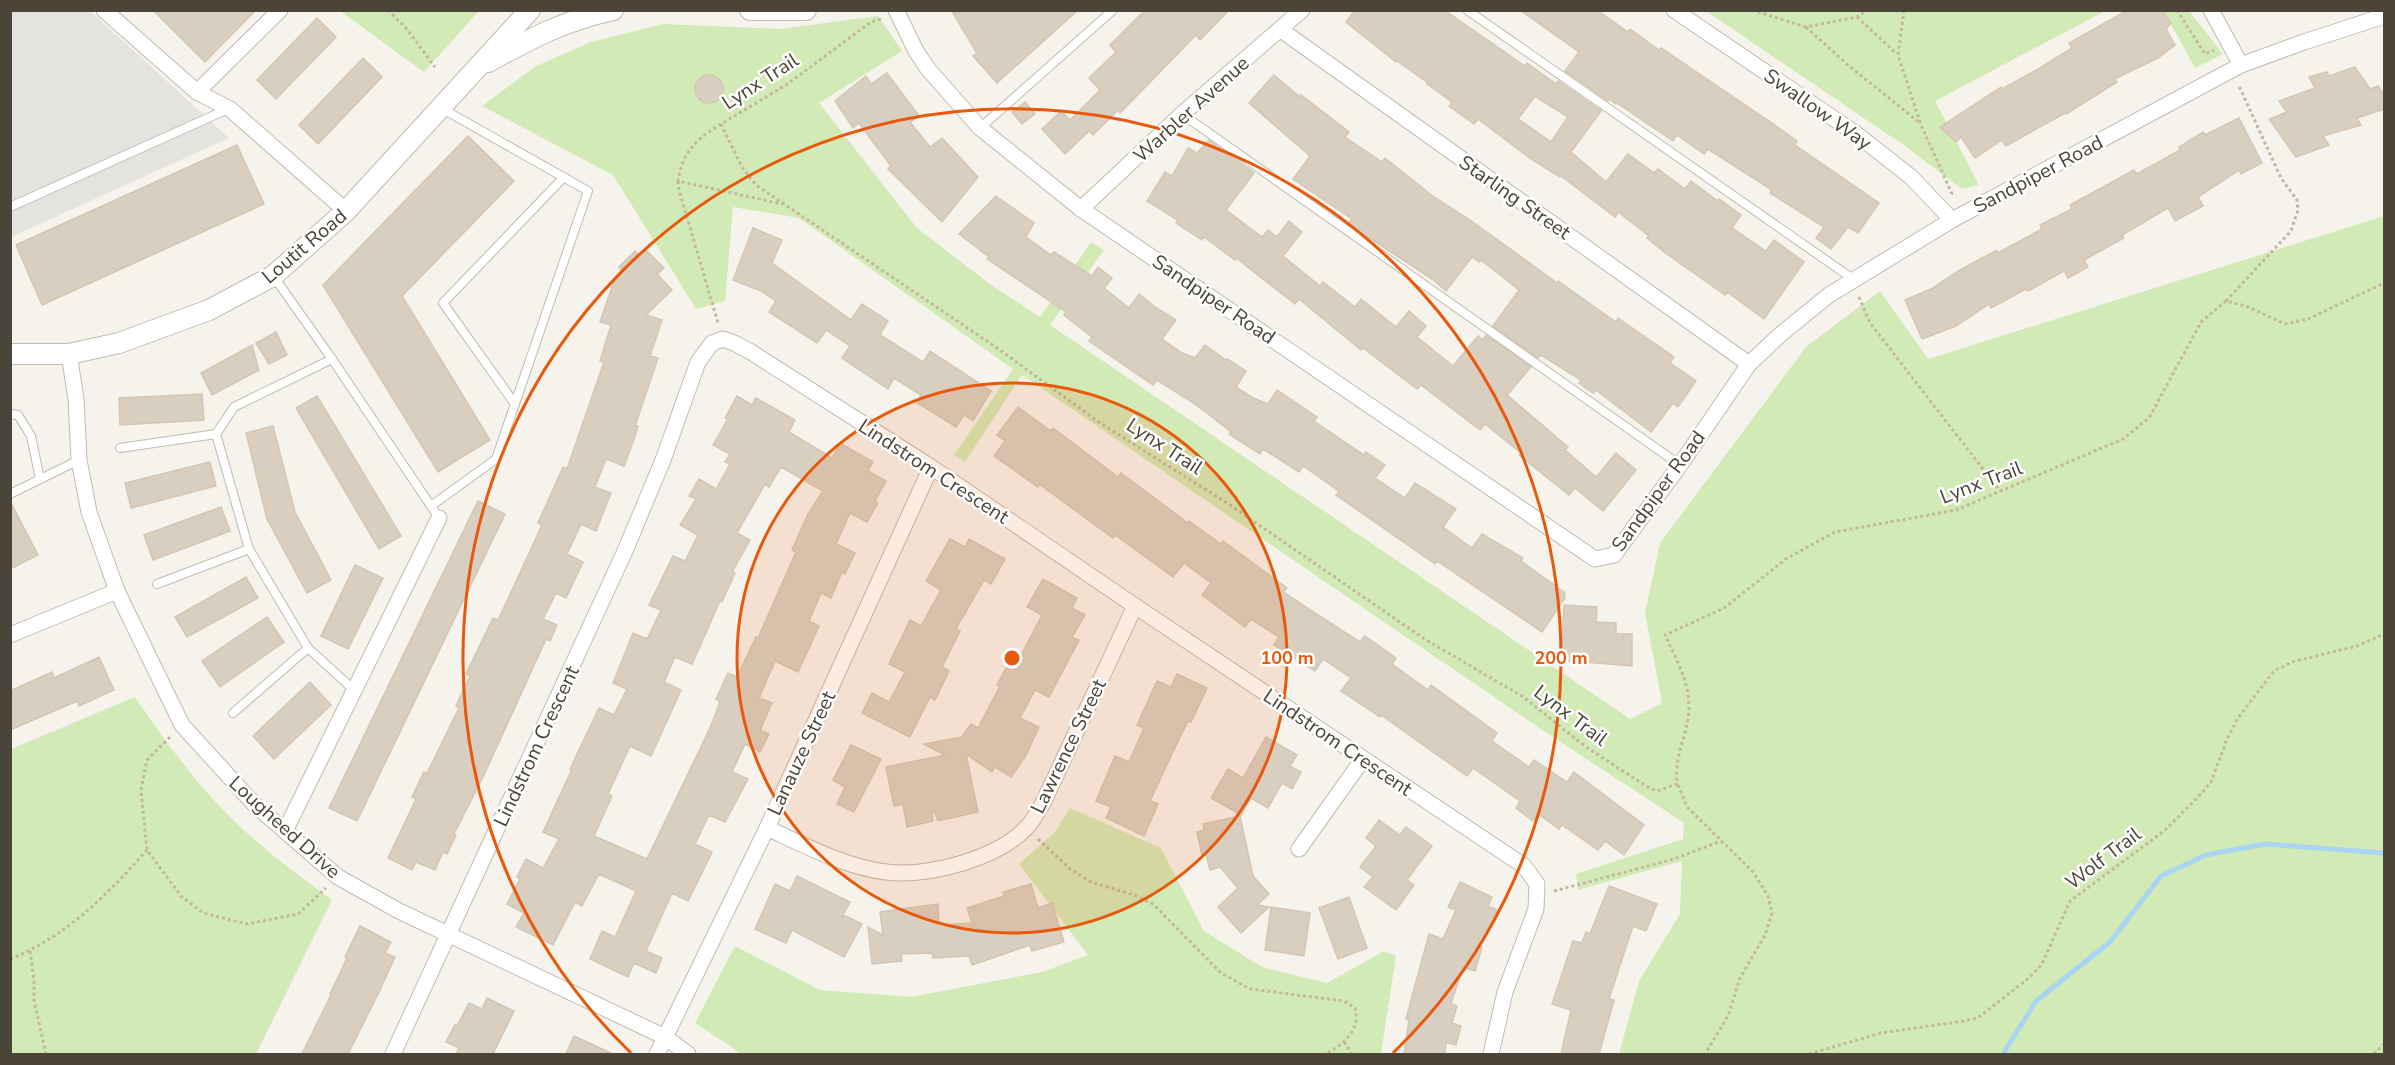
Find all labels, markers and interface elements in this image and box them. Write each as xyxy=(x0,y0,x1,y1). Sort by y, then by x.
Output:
street label: Lynx Trail xyxy=(717,47,804,116)
street label: Warbler Avenue xyxy=(1128,50,1255,169)
street label: Swallow Way xyxy=(1758,62,1878,157)
street label: Sandpiper Road xyxy=(1969,129,2108,220)
street label: Starling Street xyxy=(1454,149,1577,246)
street label: Loutit Road xyxy=(256,203,353,290)
street label: Sandpiper Road xyxy=(1147,248,1281,351)
street label: Lynx Trail xyxy=(1121,412,1208,481)
street label: Lindstrom Crescent xyxy=(853,413,1015,531)
street label: Sandpiper Road xyxy=(1605,425,1711,557)
street label: Lynx Trail xyxy=(1936,454,2026,510)
text: 100 m xyxy=(1260,646,1314,670)
text: 200 m xyxy=(1534,646,1588,670)
centre of rings xyxy=(1002,648,1022,668)
street label: Lindstrom Crescent xyxy=(487,661,586,831)
street label: Lawrence Street xyxy=(1024,674,1113,818)
street label: Lynx Trail xyxy=(1528,679,1613,752)
street label: Lindstrom Crescent xyxy=(1258,682,1418,803)
street label: Lanauze Street xyxy=(761,686,842,820)
street label: Lougheed Drive xyxy=(223,770,346,885)
street label: Wolf Trail xyxy=(2060,821,2147,896)

